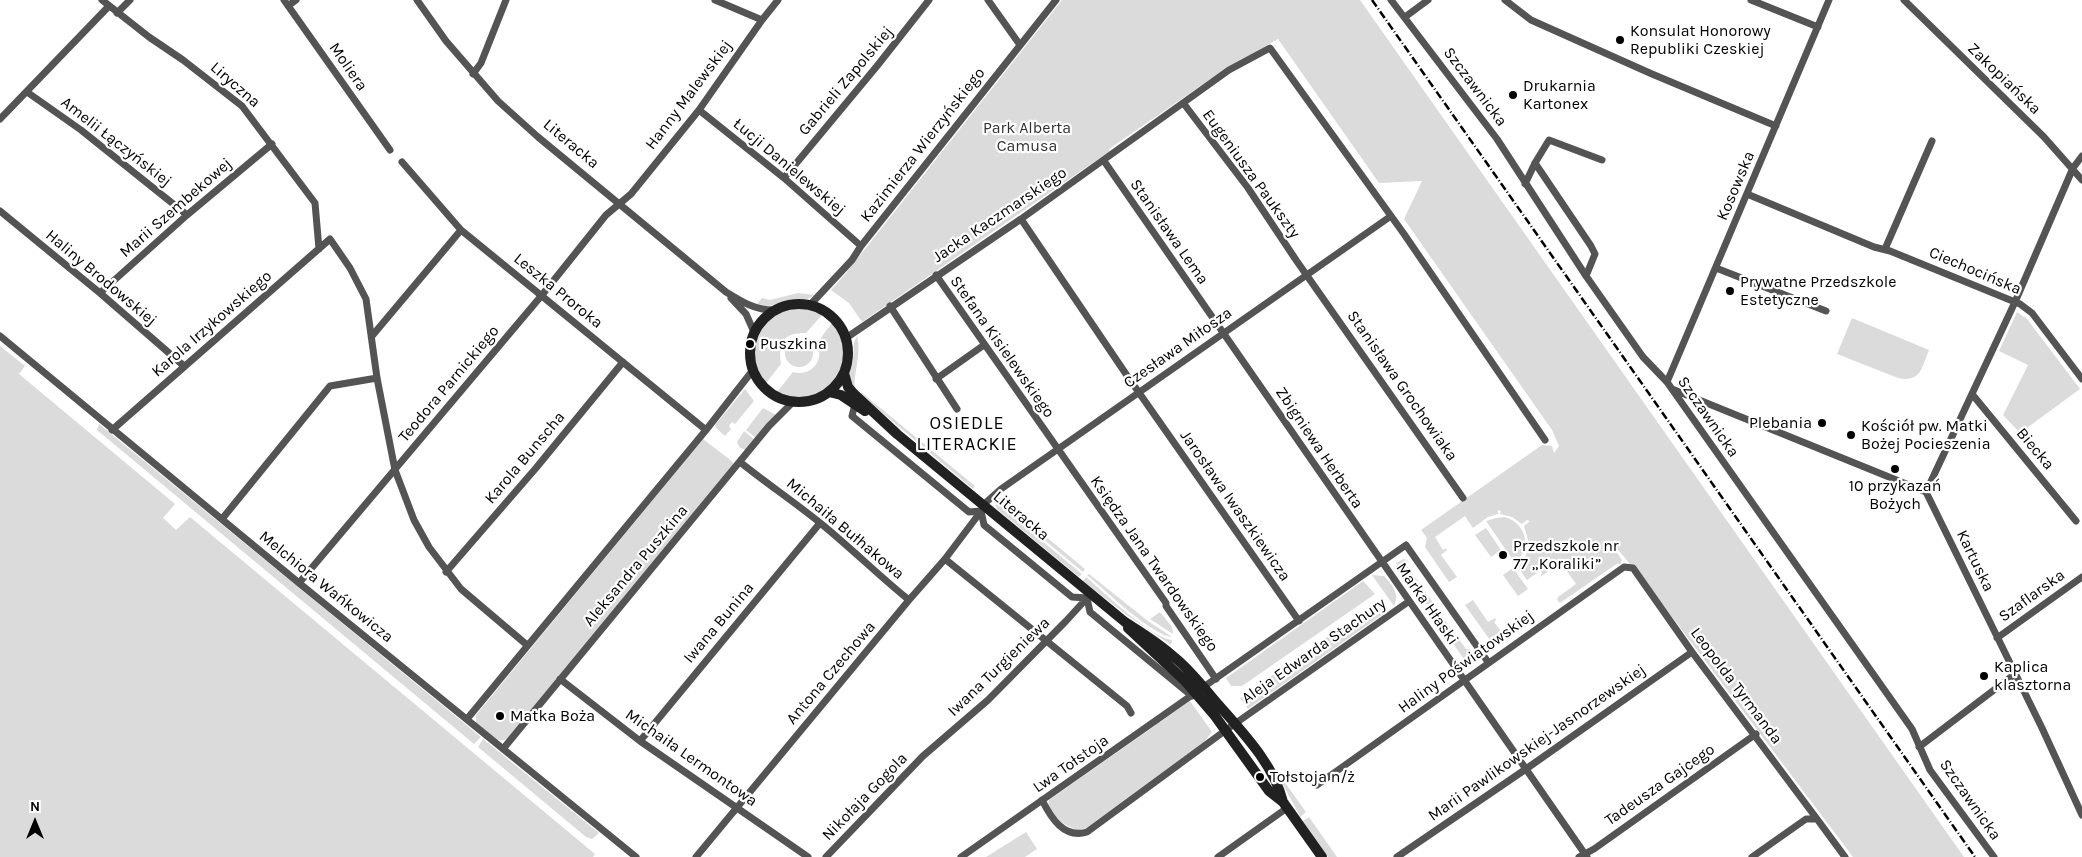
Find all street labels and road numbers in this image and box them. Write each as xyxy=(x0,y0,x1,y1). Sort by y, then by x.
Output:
street label: Gabrieli Zapolskiej xyxy=(795,22,897,140)
street label: Hanny Malewskiej xyxy=(642,36,736,154)
street label: Moliera xyxy=(325,39,371,95)
street label: Zakopiańska xyxy=(1963,39,2045,119)
street label: Szczawnicka xyxy=(1439,44,1511,130)
street label: Liryczna xyxy=(206,58,264,112)
street label: Kazimierza Wierzyńskiego xyxy=(857,64,989,226)
street label: Amelii Łączyńskiej xyxy=(57,93,175,191)
street label: Eugeniusza Paukszty xyxy=(1198,106,1304,242)
street label: Łucji Danielewskiej xyxy=(729,114,849,220)
street label: Literacka xyxy=(539,115,603,173)
street label: Kosowska xyxy=(1713,148,1759,224)
street label: Marii Szembekowej xyxy=(116,154,236,262)
street label: Jacka Kaczmarskiego xyxy=(929,163,1071,267)
street label: Stanisława Lema xyxy=(1125,176,1213,288)
street label: Haliny Brodowskiej xyxy=(41,226,161,330)
street label: Ciechocińska xyxy=(1926,243,2024,299)
street label: Leszka Proroka xyxy=(510,249,606,333)
street label: Karola Irzykowskiego xyxy=(148,267,276,381)
street label: Stefana Kisielewskiego xyxy=(946,272,1058,422)
street label: Czesława Miłosza xyxy=(1120,303,1236,393)
street label: Stanisława Grochowiaka xyxy=(1343,307,1461,465)
street label: Teodora Parnickiego xyxy=(395,322,503,446)
street label: Szczawnicka xyxy=(1673,373,1743,461)
street label: Zbigniewa Herberta xyxy=(1271,384,1367,512)
street label: Karola Bunscha xyxy=(481,408,569,508)
street label: Biecka xyxy=(2012,424,2058,474)
street label: Jarosława Iwaszkiewicza xyxy=(1176,427,1294,585)
street label: Księdza Jana Twardowskiego xyxy=(1086,472,1222,656)
street label: Michaiła Bułhakowa xyxy=(782,474,908,584)
street label: Literacka xyxy=(989,487,1053,545)
street label: Aleksandra Puszkina xyxy=(580,501,692,631)
street label: Melchiora Wańkowicza xyxy=(255,527,397,647)
street label: Kartuska xyxy=(1952,527,1998,595)
street label: Marka Hłaski xyxy=(1392,559,1462,649)
street label: Szaflarska xyxy=(1995,566,2069,626)
street label: Iwana Bunina xyxy=(680,579,758,667)
street label: Aleja Edwarda Stachury xyxy=(1238,594,1390,708)
street label: Haliny Poświatowskiej xyxy=(1395,606,1537,718)
street label: Iwana Turgieniewa xyxy=(944,613,1054,721)
street label: Antona Czechowa xyxy=(782,618,880,728)
street label: Leopolda Tyrmanda xyxy=(1686,624,1786,748)
street label: Marii Pawlikowskiej-Jasnorzewskiej xyxy=(1425,660,1649,826)
street label: Michaiła Lermontowa xyxy=(621,705,761,811)
street label: Lwa Tołstoja xyxy=(1029,731,1113,797)
street label: Tadeusza Gajcego xyxy=(1601,740,1719,830)
street label: Nikołaja Gogola xyxy=(818,749,912,845)
street label: Szczawnicka xyxy=(1935,756,2005,844)

